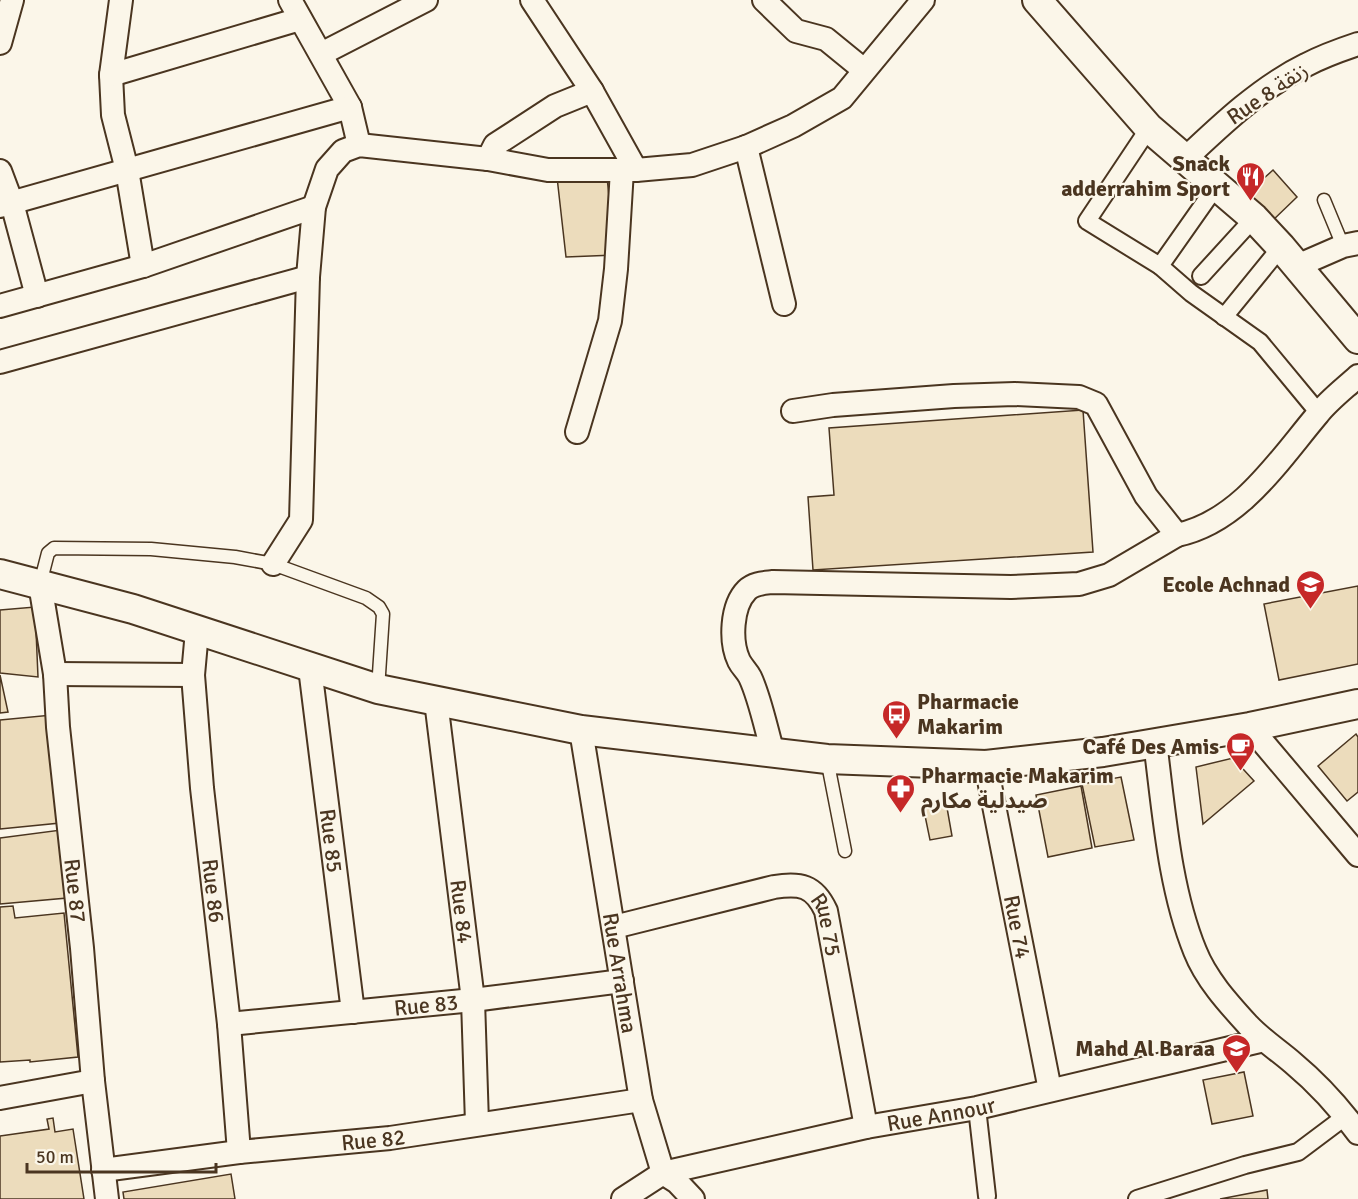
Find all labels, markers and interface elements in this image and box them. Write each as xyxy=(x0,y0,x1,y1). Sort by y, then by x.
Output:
street label: Rue 8 زنقة xyxy=(1222,56,1313,130)
place label: Snack adderrahim Sport xyxy=(1061,150,1230,202)
restaurant icon: Snack adderrahim Sport xyxy=(1235,160,1267,202)
school or university icon: Ecole Achnad xyxy=(1295,568,1327,610)
place label: Ecole Achnad xyxy=(1162,571,1290,598)
place label: Pharmacie Makarim xyxy=(917,688,1019,740)
bus stop icon: Pharmacie Makarim xyxy=(880,698,912,740)
cafe icon: Café Des Amis xyxy=(1224,730,1256,772)
place label: Café Des Amis xyxy=(1082,733,1219,760)
place label: Pharmacie Makarim صيدلية مكارم xyxy=(921,762,1114,817)
pharmacy icon: Pharmacie Makarim صيدلية مكارم xyxy=(884,772,916,814)
street label: Rue 85 xyxy=(314,807,348,874)
street label: Rue 87 xyxy=(58,857,92,924)
street label: Rue 86 xyxy=(196,857,230,924)
street label: Rue 84 xyxy=(444,878,479,945)
street label: Rue 75 xyxy=(805,888,847,959)
street label: Rue 74 xyxy=(998,893,1037,961)
street label: Rue Arrahma xyxy=(597,911,643,1035)
street label: Rue 83 xyxy=(393,989,459,1022)
school or university icon: Mahd Al Baraa xyxy=(1220,1032,1252,1074)
place label: Mahd Al Baraa xyxy=(1075,1035,1215,1062)
street label: Rue Annour xyxy=(885,1091,998,1137)
street label: Rue 82 xyxy=(340,1123,407,1156)
scale bar xyxy=(27,1136,216,1174)
text: 50 m xyxy=(36,1146,74,1168)

